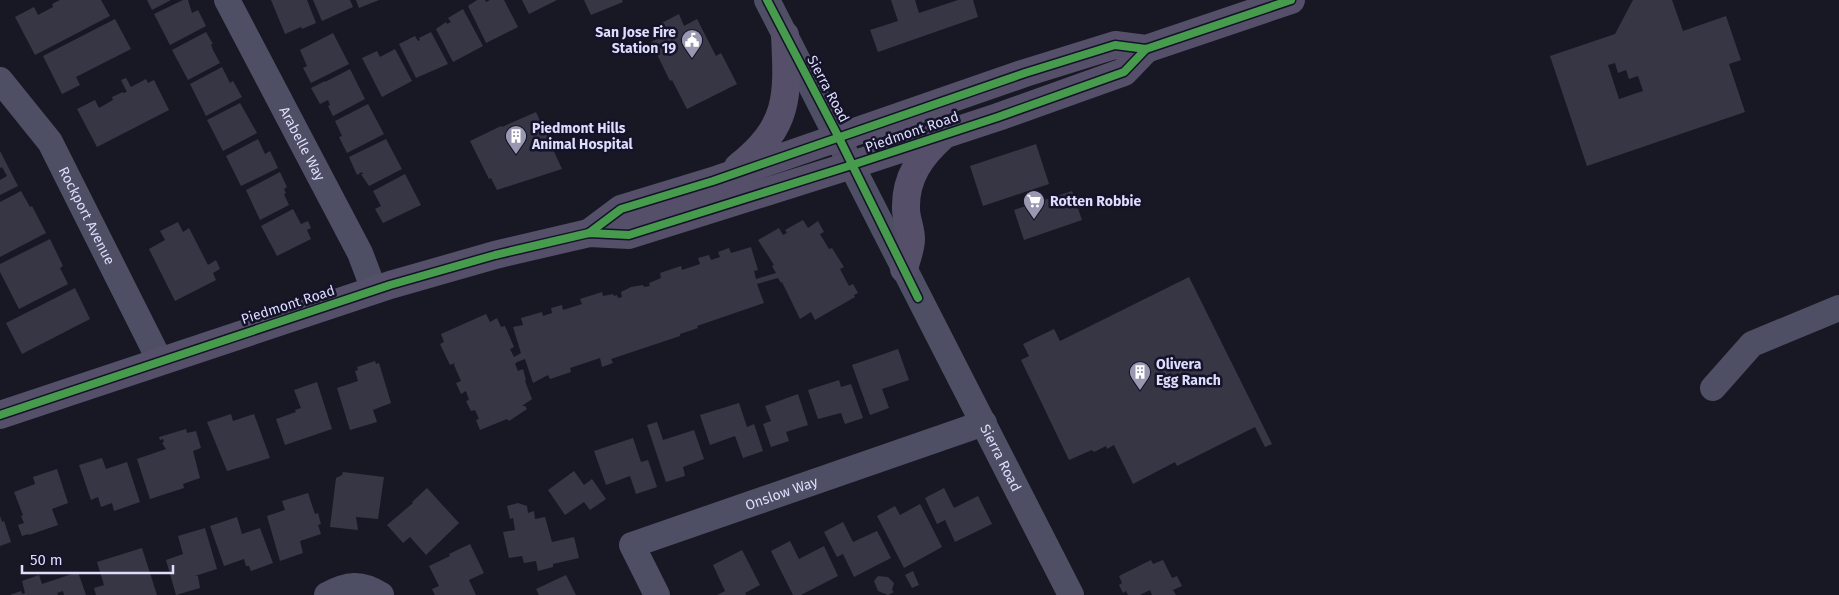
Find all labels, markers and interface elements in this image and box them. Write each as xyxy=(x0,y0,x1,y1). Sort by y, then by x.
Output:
place label: San Jose Fire Station 19 xyxy=(595,24,676,57)
public building icon: San Jose Fire Station 19 xyxy=(680,28,704,59)
street label: Sierra Road xyxy=(803,53,853,125)
street label: Arabelle Way xyxy=(276,103,329,184)
street label: Piedmont Road xyxy=(863,108,961,156)
place label: Piedmont Hills Animal Hospital xyxy=(531,120,633,153)
building icon: Piedmont Hills Animal Hospital xyxy=(504,124,528,155)
street label: Rockport Avenue xyxy=(55,164,119,267)
supermarket icon: Rotten Robbie xyxy=(1022,189,1046,220)
place label: Rotten Robbie xyxy=(1050,193,1142,210)
street label: Piedmont Road xyxy=(239,282,337,328)
place label: Olivera Egg Ranch xyxy=(1156,356,1221,389)
building icon: Olivera Egg Ranch xyxy=(1128,360,1152,391)
street label: Sierra Road xyxy=(977,421,1025,494)
street label: Onslow Way xyxy=(743,473,820,514)
scale bar xyxy=(22,542,174,574)
text: 50 m xyxy=(30,551,63,569)

